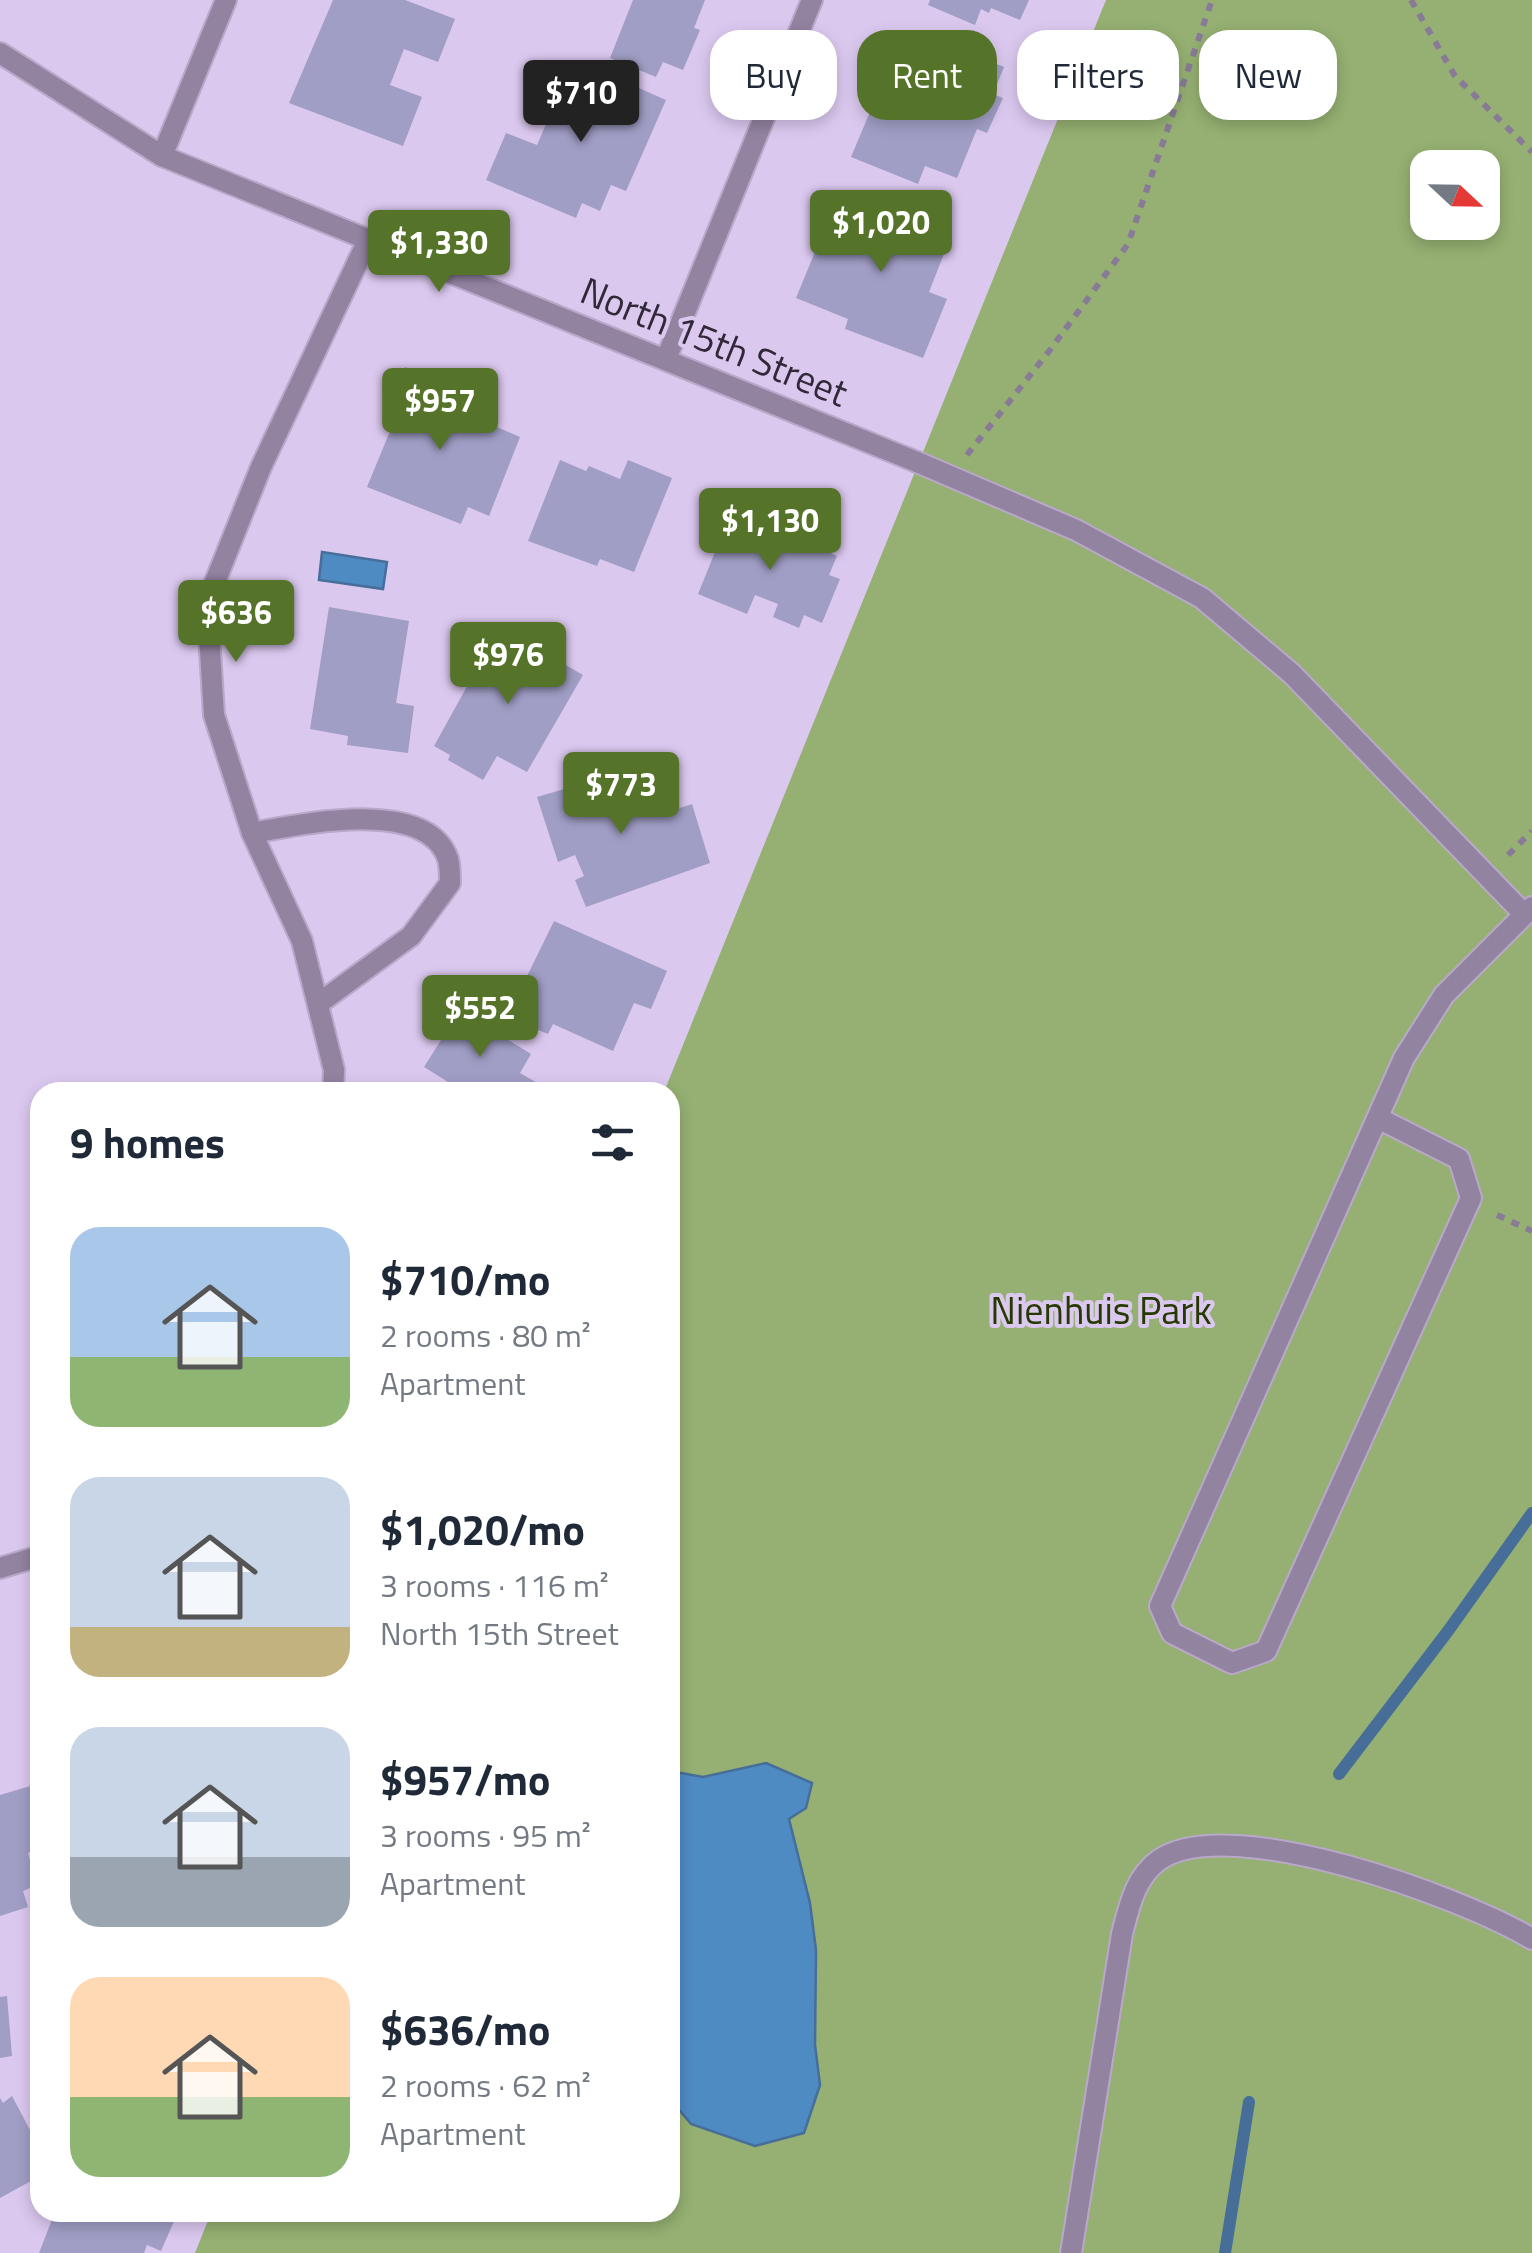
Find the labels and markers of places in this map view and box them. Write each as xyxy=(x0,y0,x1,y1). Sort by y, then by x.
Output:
pin: $710 xyxy=(522,60,640,145)
pin: $1,020 xyxy=(800,190,962,275)
pin: $1,330 xyxy=(358,210,520,295)
pin: $957 xyxy=(381,368,499,453)
pin: $1,130 xyxy=(689,488,851,573)
pin: $636 xyxy=(177,580,295,665)
pin: $976 xyxy=(449,622,567,707)
pin: $773 xyxy=(562,752,680,837)
pin: $552 xyxy=(421,975,539,1060)

